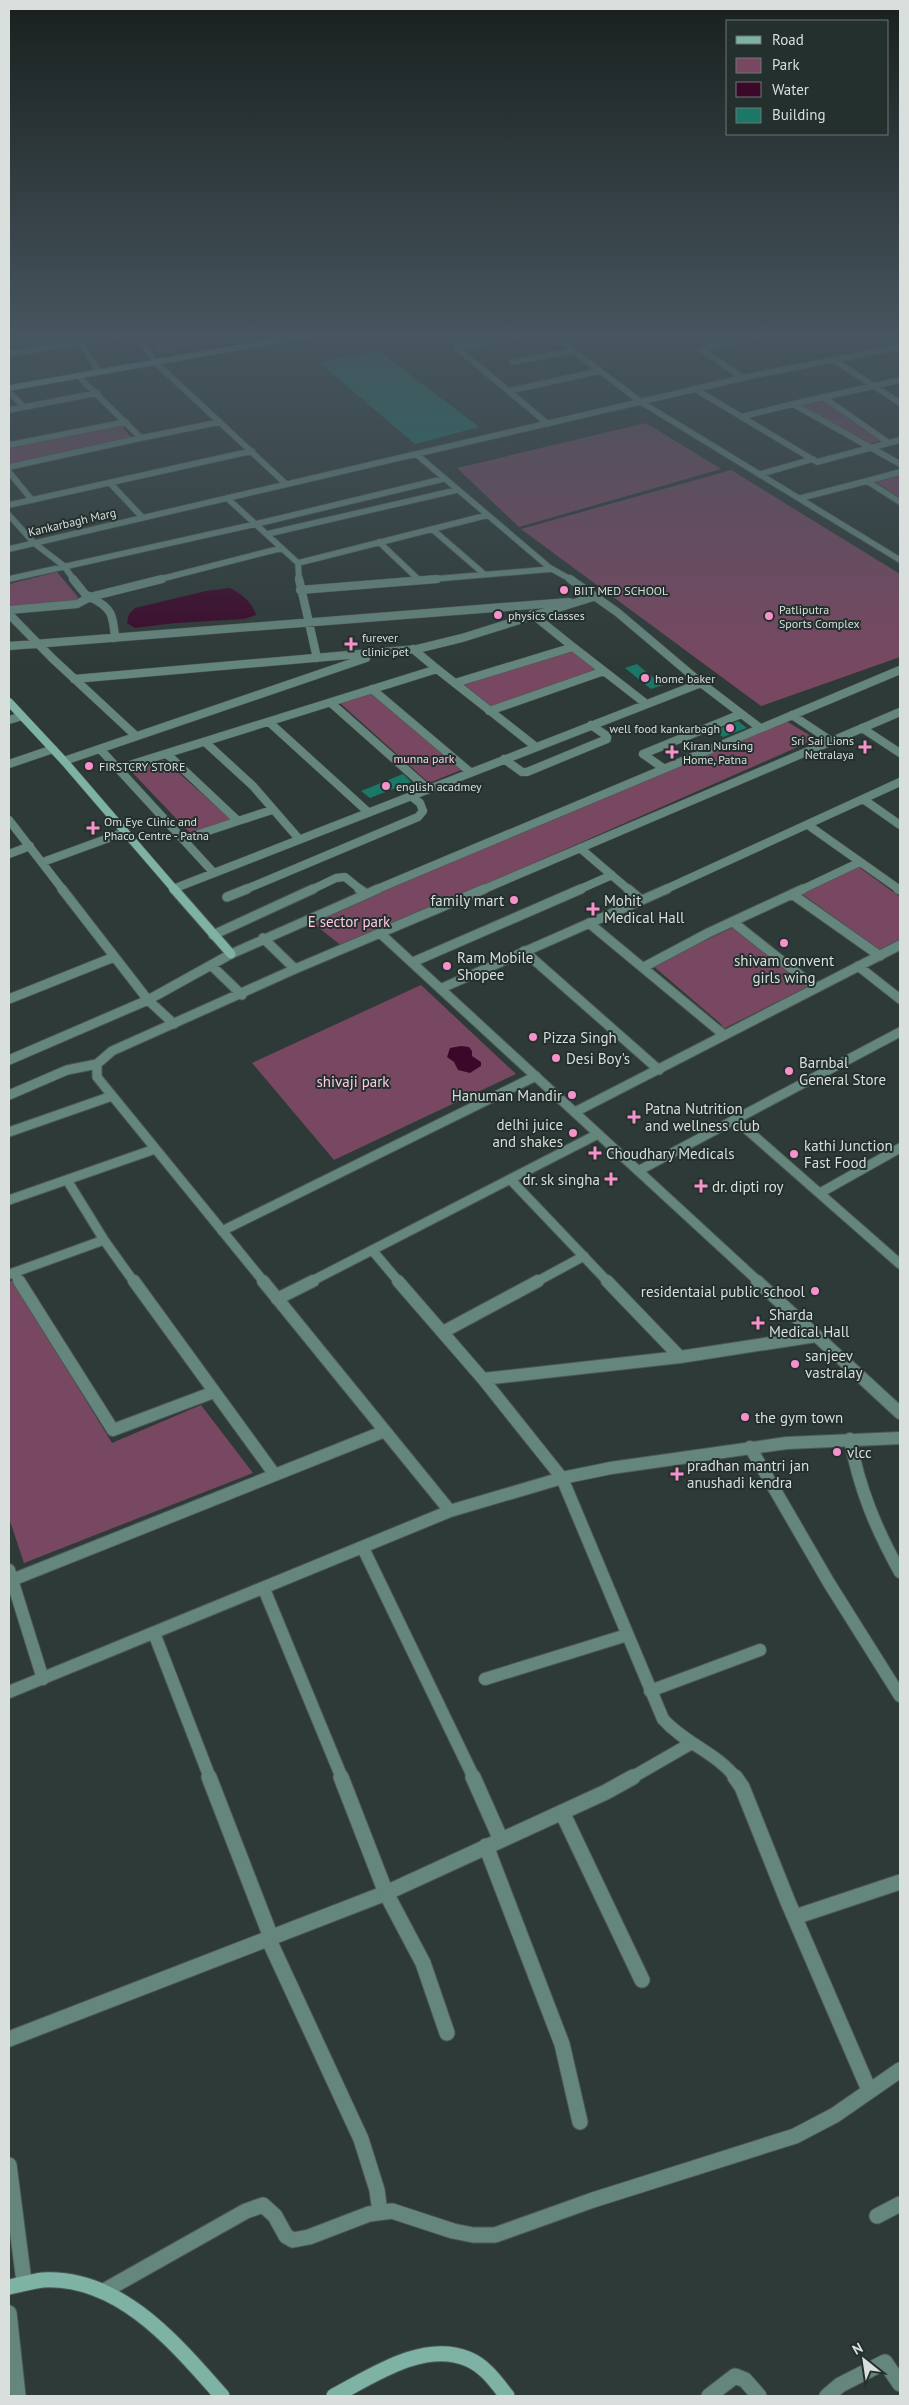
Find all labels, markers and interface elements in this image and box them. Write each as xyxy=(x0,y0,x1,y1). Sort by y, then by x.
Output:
legend xyxy=(726,20,889,135)
text: Road xyxy=(772,30,804,49)
text: Park xyxy=(772,55,800,74)
text: Water xyxy=(772,80,809,99)
text: Building xyxy=(772,105,826,124)
street label: Kankarbagh Marg xyxy=(27,505,117,539)
place label: BIIT MED SCHOOL xyxy=(574,583,668,598)
marker: BIIT MED SCHOOL xyxy=(558,584,570,596)
place label: Patliputra Sports Complex xyxy=(779,602,860,631)
place label: physics classes xyxy=(508,608,585,623)
marker: physics classes xyxy=(492,609,504,621)
marker: Patliputra Sports Complex xyxy=(763,610,775,622)
place label: furever clinic pet xyxy=(362,630,409,659)
marker: furever clinic pet xyxy=(344,637,358,651)
place label: home baker xyxy=(655,671,715,686)
marker: home baker xyxy=(639,672,651,684)
place label: well food kankarbagh xyxy=(609,721,720,736)
marker: well food kankarbagh xyxy=(724,722,736,734)
place label: Sri Sai Lions Netralaya xyxy=(791,733,854,762)
place label: Kiran Nursing Home, Patna xyxy=(683,738,753,767)
marker: Sri Sai Lions Netralaya xyxy=(858,740,872,754)
marker: Kiran Nursing Home, Patna xyxy=(665,745,679,759)
park label: munna park xyxy=(394,751,455,766)
place label: FIRSTCRY STORE xyxy=(99,759,185,774)
marker: FIRSTCRY STORE xyxy=(83,760,95,772)
place label: english acadmey xyxy=(396,779,482,794)
marker: english acadmey xyxy=(380,780,392,792)
place label: Om Eye Clinic and Phaco Centre - Patna xyxy=(104,814,209,843)
marker: Om Eye Clinic and Phaco Centre - Patna xyxy=(86,821,100,835)
place label: family mart xyxy=(430,891,504,910)
place label: Mohit Medical Hall xyxy=(604,891,685,927)
marker: family mart xyxy=(508,894,520,906)
marker: Mohit Medical Hall xyxy=(586,902,600,916)
park label: E sector park xyxy=(308,912,391,931)
marker: shivam convent girls wing xyxy=(778,937,790,949)
place label: Ram Mobile Shopee xyxy=(457,948,533,984)
place label: shivam convent girls wing xyxy=(734,951,834,987)
marker: Ram Mobile Shopee xyxy=(441,960,453,972)
place label: Pizza Singh xyxy=(543,1028,617,1047)
marker: Pizza Singh xyxy=(527,1031,539,1043)
place label: Desi Boy's xyxy=(566,1049,630,1068)
marker: Desi Boy's xyxy=(550,1052,562,1064)
place label: Barnbal General Store xyxy=(799,1053,886,1089)
marker: Barnbal General Store xyxy=(783,1065,795,1077)
park label: shivaji park xyxy=(316,1072,390,1091)
place label: Hanuman Mandir xyxy=(452,1086,562,1105)
marker: Hanuman Mandir xyxy=(566,1089,578,1101)
place label: Patna Nutrition and wellness club xyxy=(645,1099,760,1135)
marker: Patna Nutrition and wellness club xyxy=(627,1110,641,1124)
place label: delhi juice and shakes xyxy=(492,1115,563,1151)
marker: delhi juice and shakes xyxy=(567,1127,579,1139)
place label: kathi Junction Fast Food xyxy=(804,1136,893,1172)
place label: Choudhary Medicals xyxy=(606,1144,735,1163)
marker: Choudhary Medicals xyxy=(588,1146,602,1160)
marker: kathi Junction Fast Food xyxy=(788,1148,800,1160)
place label: dr. sk singha xyxy=(522,1170,600,1189)
marker: dr. sk singha xyxy=(604,1172,618,1186)
place label: dr. dipti roy xyxy=(712,1177,784,1196)
marker: dr. dipti roy xyxy=(694,1179,708,1193)
place label: residentaial public school xyxy=(641,1282,806,1301)
marker: residentaial public school xyxy=(809,1285,821,1297)
place label: Sharda Medical Hall xyxy=(769,1305,850,1341)
marker: Sharda Medical Hall xyxy=(751,1316,765,1330)
place label: sanjeev vastralay xyxy=(805,1346,862,1382)
marker: sanjeev vastralay xyxy=(789,1358,801,1370)
place label: the gym town xyxy=(755,1408,843,1427)
marker: the gym town xyxy=(739,1411,751,1423)
place label: vlcc xyxy=(847,1443,872,1462)
marker: vlcc xyxy=(831,1446,843,1458)
place label: pradhan mantri jan anushadi kendra xyxy=(687,1456,809,1492)
marker: pradhan mantri jan anushadi kendra xyxy=(671,1468,683,1480)
north arrow xyxy=(839,2335,889,2385)
text: N xyxy=(849,2339,866,2359)

